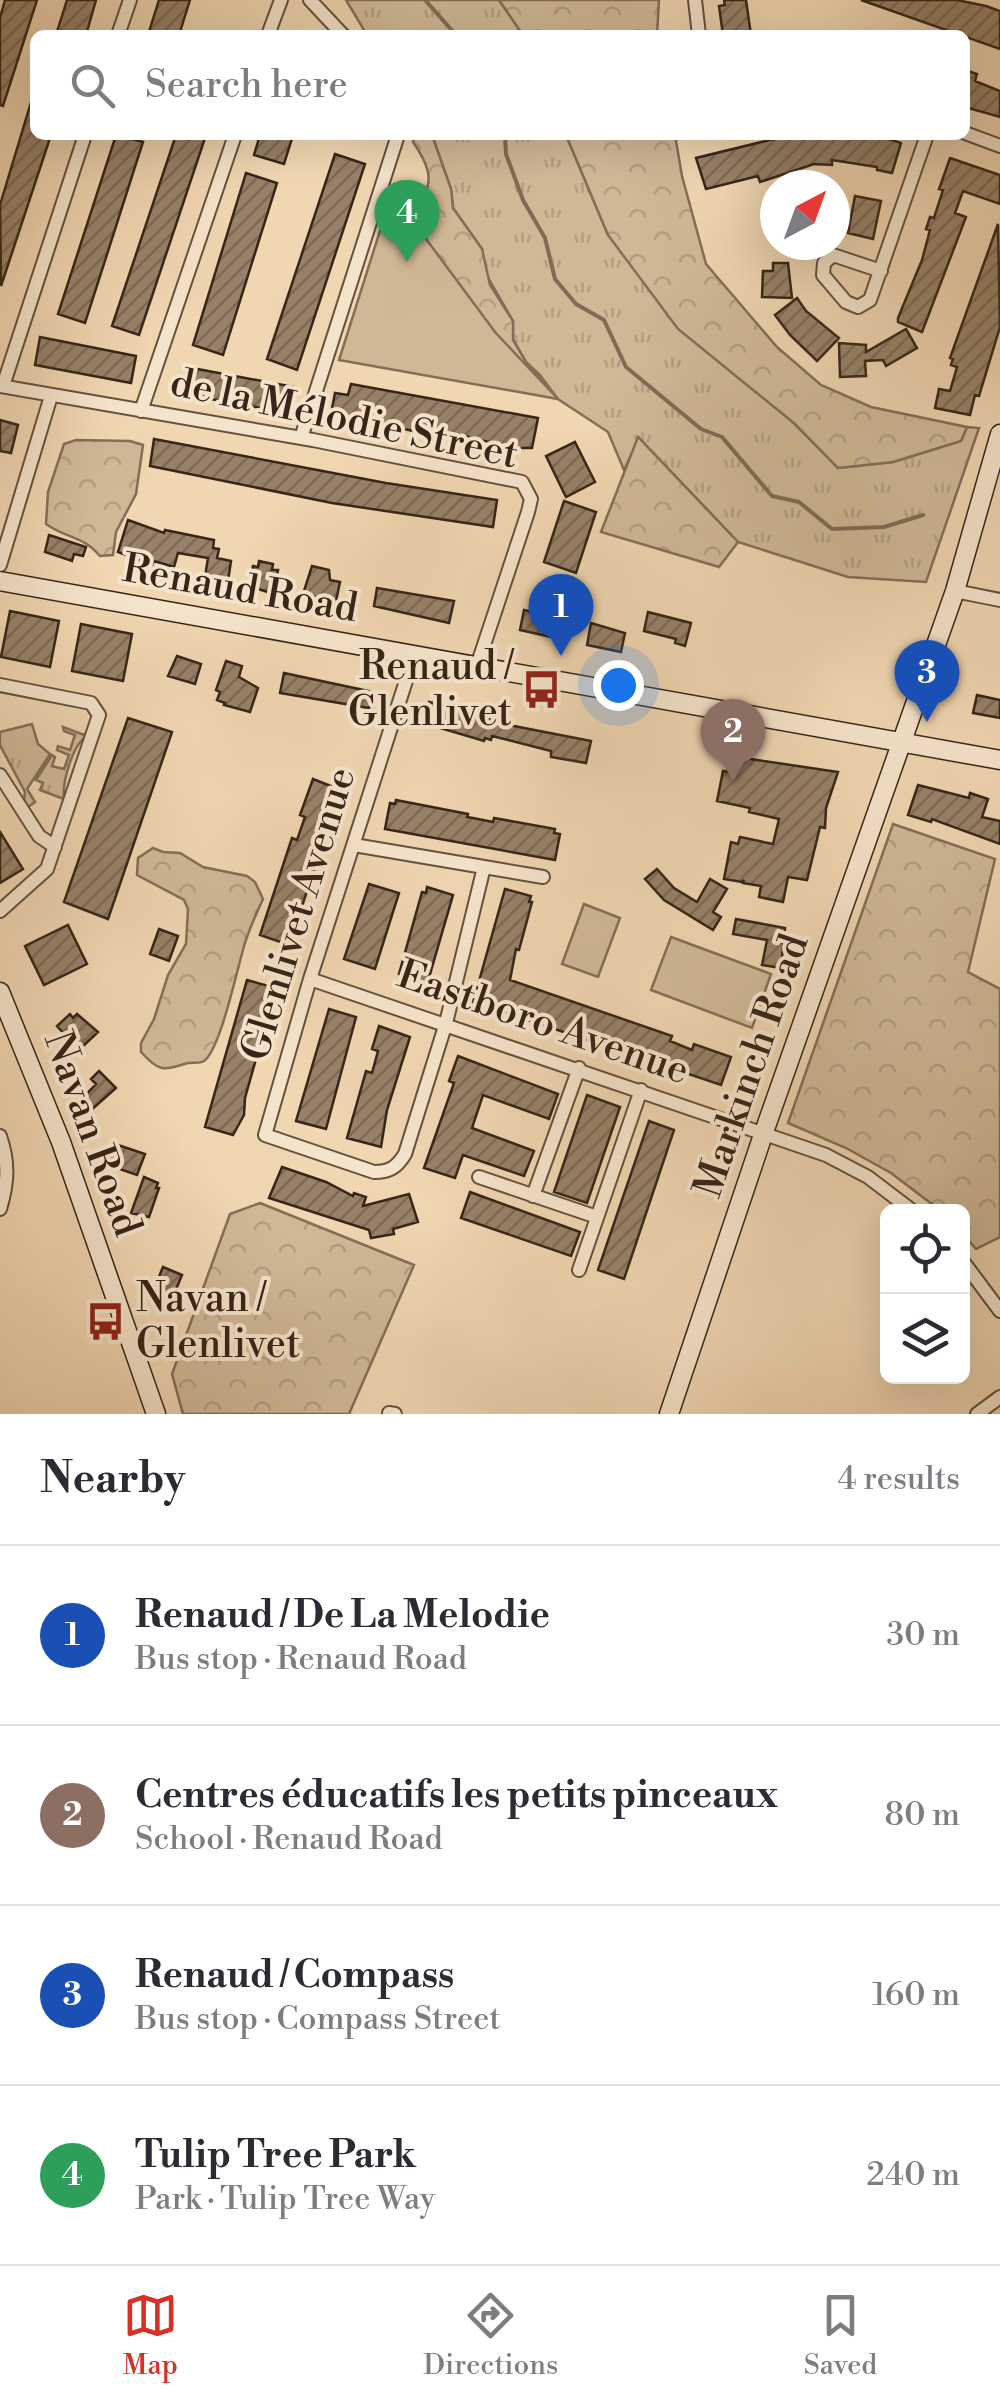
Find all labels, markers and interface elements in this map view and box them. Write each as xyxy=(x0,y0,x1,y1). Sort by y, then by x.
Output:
search box xyxy=(30,30,970,140)
icon: search xyxy=(65,58,120,113)
text: Search here xyxy=(145,62,348,109)
north arrow xyxy=(760,170,850,260)
pin: 4 xyxy=(374,180,440,262)
street label: de la Mélodie Street xyxy=(165,358,523,480)
street label: Renaud Road xyxy=(118,544,362,634)
pin: 1 xyxy=(528,574,594,656)
pin: 3 xyxy=(894,640,960,722)
place label: Renaud / Glenlivet xyxy=(348,642,514,738)
your location xyxy=(593,660,644,711)
bus stop icon: Renaud / Glenlivet xyxy=(521,669,563,711)
pin: 2 xyxy=(700,698,766,781)
street label: Glenlivet Avenue xyxy=(231,761,367,1067)
street label: Markinch Road xyxy=(684,928,821,1204)
street label: Eastboro Avenue xyxy=(391,950,695,1096)
street label: Navan Road xyxy=(32,1025,152,1243)
map controls xyxy=(880,1204,970,1384)
button: locate xyxy=(880,1204,970,1294)
place label: Navan / Glenlivet xyxy=(136,1274,300,1370)
button: layers xyxy=(880,1294,970,1384)
bus stop icon: Navan / Glenlivet xyxy=(85,1301,127,1343)
text: Nearby xyxy=(40,1453,185,1506)
text: 4 results xyxy=(838,1459,960,1499)
text: Renaud / De La Melodie xyxy=(135,1592,550,1639)
text: 1 xyxy=(65,1615,80,1655)
text: 30 m xyxy=(886,1615,960,1655)
text: Bus stop · Renaud Road xyxy=(135,1639,467,1679)
text: Centres éducatifs les petits pinceaux xyxy=(135,1772,778,1819)
text: 2 xyxy=(62,1795,83,1835)
text: 80 m xyxy=(885,1795,960,1835)
text: School · Renaud Road xyxy=(135,1819,443,1859)
text: Renaud / Compass xyxy=(135,1952,454,1999)
text: 3 xyxy=(63,1975,82,2015)
text: 160 m xyxy=(872,1975,960,2015)
text: Bus stop · Compass Street xyxy=(135,1999,501,2039)
text: Tulip Tree Park xyxy=(135,2132,416,2179)
text: 4 xyxy=(62,2155,83,2195)
text: 240 m xyxy=(867,2155,960,2195)
text: Park · Tulip Tree Way xyxy=(135,2179,435,2219)
tab: Map xyxy=(123,2288,178,2383)
tab: Directions xyxy=(423,2288,558,2383)
tab: Saved xyxy=(804,2288,877,2383)

